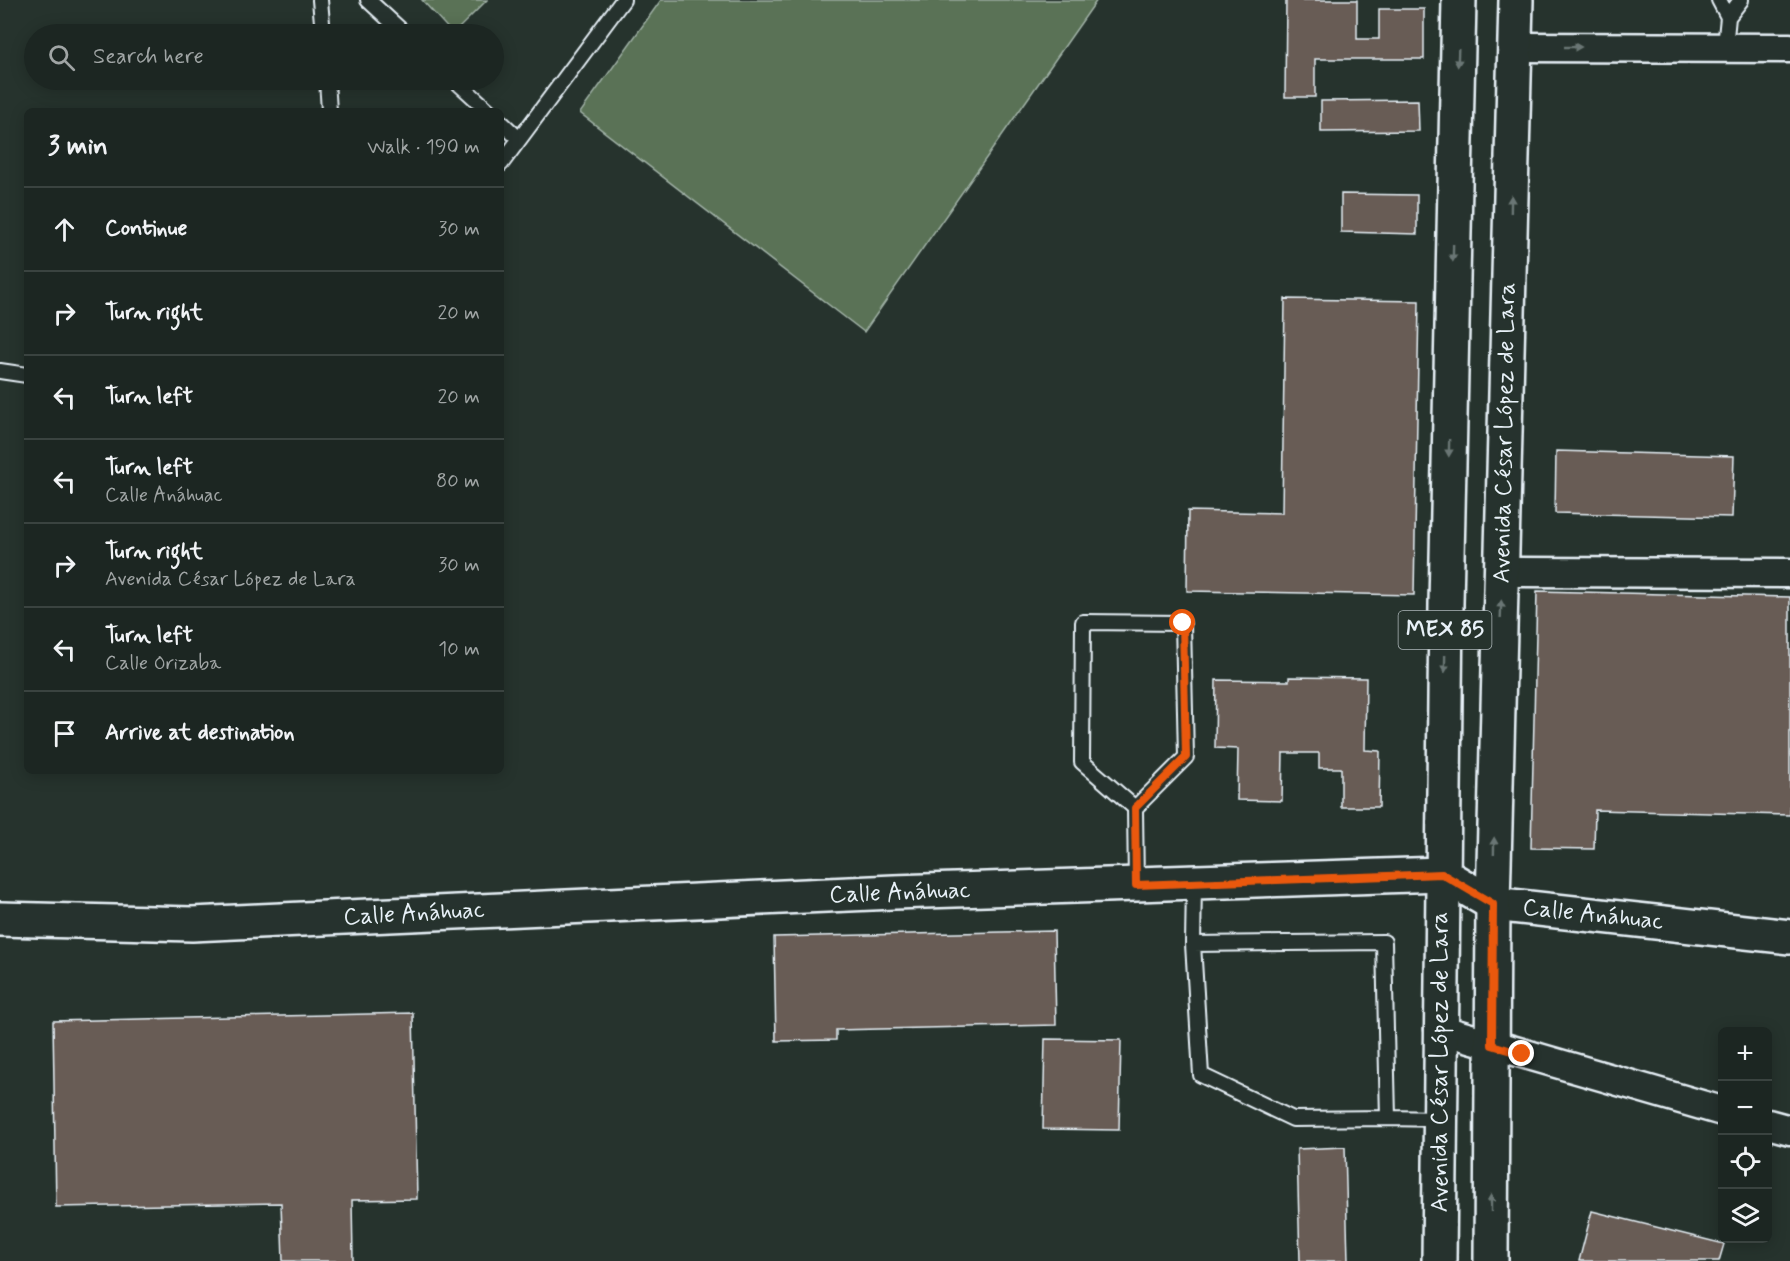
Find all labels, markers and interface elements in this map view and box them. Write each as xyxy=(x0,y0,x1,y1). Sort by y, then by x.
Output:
search box xyxy=(24,24,504,90)
icon: search xyxy=(45,41,78,74)
one-way arrow xyxy=(1564,42,1583,52)
text: Search here xyxy=(93,43,204,71)
one-way arrow xyxy=(1453,49,1462,68)
text: 3 min xyxy=(48,130,108,164)
text: Walk · 190 m xyxy=(367,134,480,161)
one-way arrow xyxy=(1506,194,1515,213)
icon: ahead xyxy=(48,213,81,246)
text: Continue xyxy=(105,215,187,243)
text: 30 m xyxy=(438,216,480,243)
one-way arrow xyxy=(1449,244,1458,263)
street label: Avenida César López de Lara xyxy=(1487,282,1523,584)
icon: right xyxy=(48,297,81,330)
text: Turn right xyxy=(105,299,203,327)
text: 20 m xyxy=(437,300,480,327)
icon: left xyxy=(48,381,81,414)
text: Turn left xyxy=(105,383,193,411)
text: 20 m xyxy=(437,384,480,411)
one-way arrow xyxy=(1445,439,1454,458)
text: Turn left xyxy=(105,454,193,482)
icon: left xyxy=(48,465,81,498)
text: 80 m xyxy=(436,468,480,495)
text: Calle Anáhuac xyxy=(105,482,223,509)
text: Turn right xyxy=(105,538,203,566)
icon: right xyxy=(48,549,81,582)
text: 30 m xyxy=(438,552,480,579)
text: Avenida César López de Lara xyxy=(105,566,356,593)
one-way arrow xyxy=(1496,599,1505,618)
route start xyxy=(1169,609,1195,635)
road number: MEX 85 xyxy=(1398,611,1492,649)
text: Turn left xyxy=(105,622,193,650)
icon: left xyxy=(48,633,81,666)
text: 10 m xyxy=(438,636,480,663)
text: Calle Orizaba xyxy=(105,650,221,677)
one-way arrow xyxy=(1440,655,1450,674)
icon: arrive xyxy=(48,717,81,750)
text: Arrive at destination xyxy=(105,719,295,747)
one-way arrow xyxy=(1490,836,1499,855)
street label: Calle Anáhuac xyxy=(829,875,971,911)
street label: Calle Anáhuac xyxy=(1521,892,1665,938)
street label: Calle Anáhuac xyxy=(343,895,485,933)
street label: Avenida César López de Lara xyxy=(1425,912,1456,1212)
map controls xyxy=(1718,1027,1772,1243)
button: + xyxy=(1718,1027,1772,1081)
route end xyxy=(1508,1040,1534,1066)
button: − xyxy=(1718,1081,1772,1135)
button: locate xyxy=(1718,1135,1772,1189)
button: layers xyxy=(1718,1189,1772,1243)
one-way arrow xyxy=(1486,1193,1496,1212)

